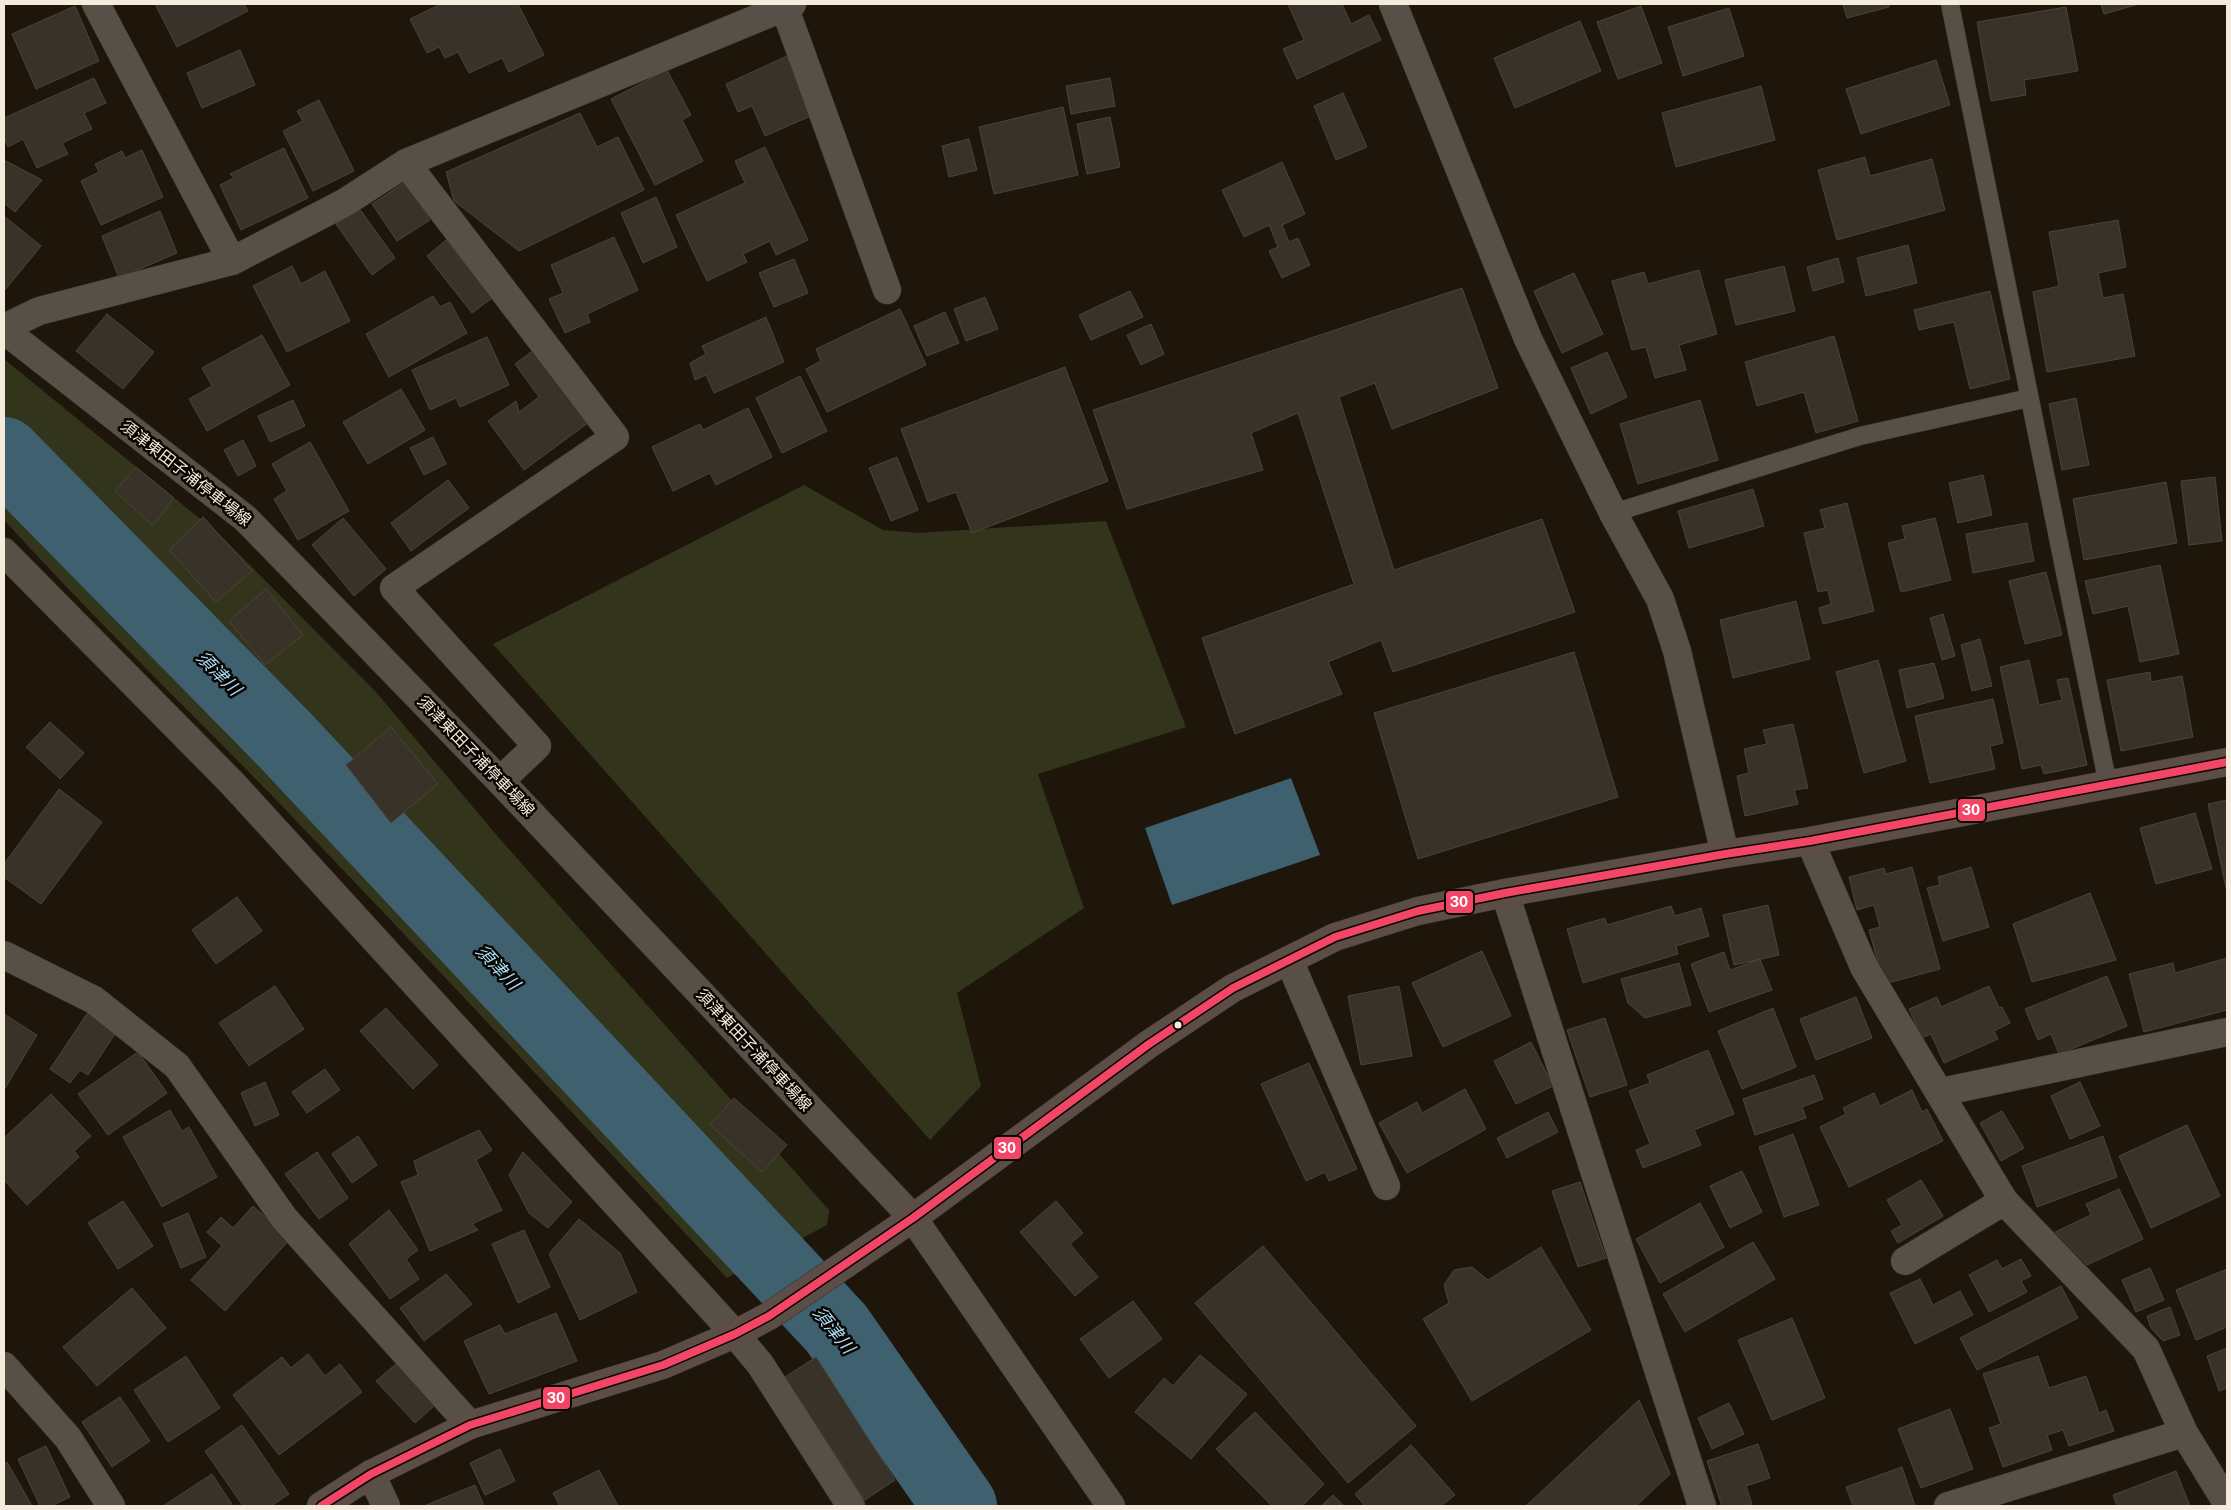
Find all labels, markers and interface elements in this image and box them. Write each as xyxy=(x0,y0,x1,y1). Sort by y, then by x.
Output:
street label: 須津東田子浦停車場線 xyxy=(117,416,255,530)
water label: 須津川 xyxy=(192,646,247,701)
street label: 須津東田子浦停車場線 xyxy=(414,692,538,820)
line badge: 30 xyxy=(1957,798,1986,822)
text: 30 xyxy=(1962,802,1980,818)
line badge: 30 xyxy=(1445,890,1474,914)
text: 30 xyxy=(1450,894,1468,910)
water label: 須津川 xyxy=(472,940,525,995)
street label: 須津東田子浦停車場線 xyxy=(692,985,816,1115)
unlabelled marker xyxy=(1173,1020,1183,1030)
line badge: 30 xyxy=(993,1136,1022,1160)
text: 30 xyxy=(998,1140,1016,1156)
water label: 須津川 xyxy=(809,1302,860,1359)
line badge: 30 xyxy=(542,1386,571,1410)
text: 30 xyxy=(547,1390,565,1406)

